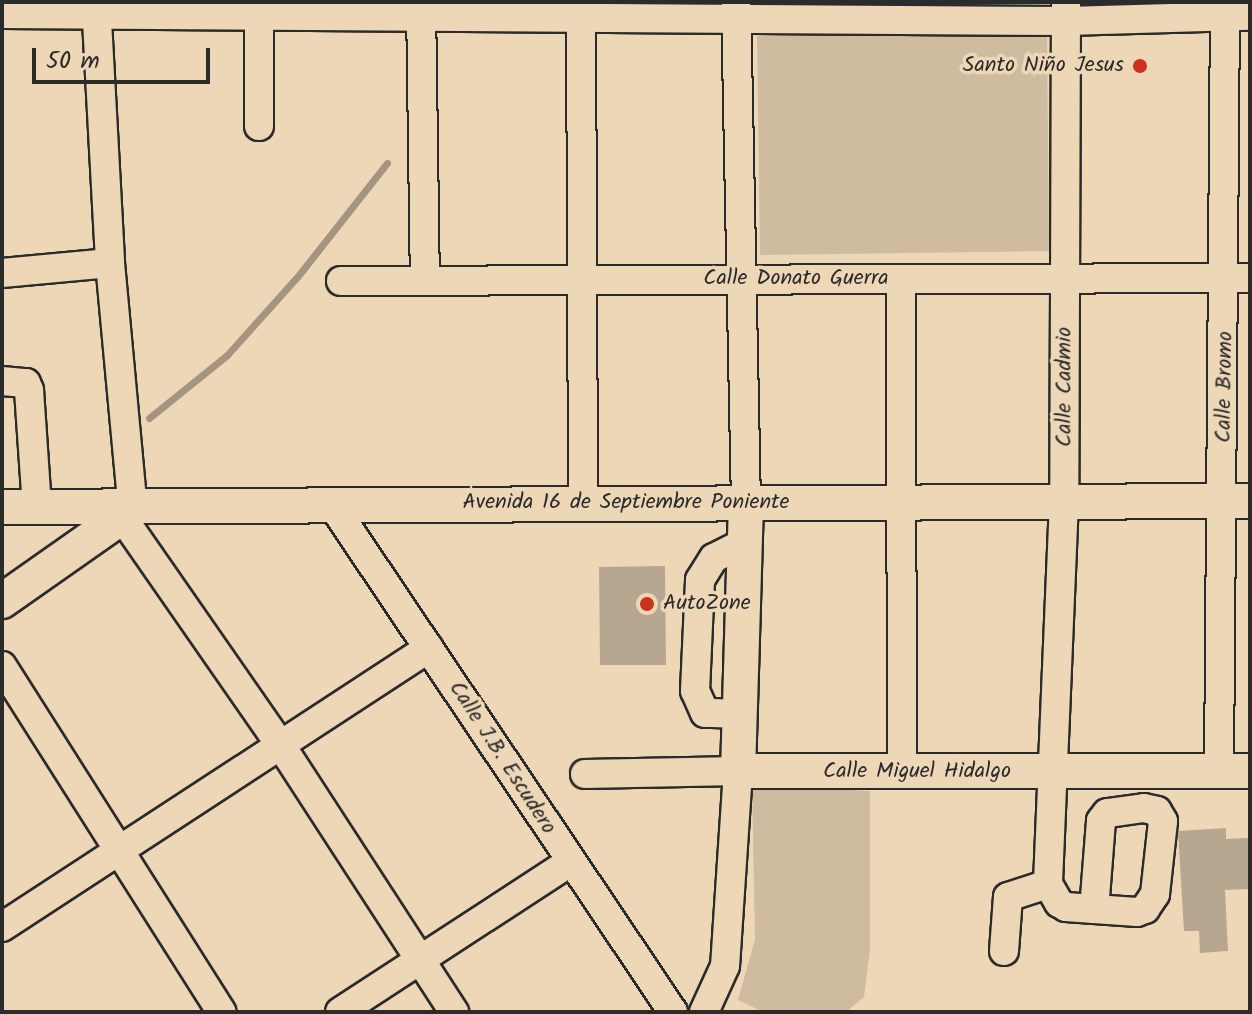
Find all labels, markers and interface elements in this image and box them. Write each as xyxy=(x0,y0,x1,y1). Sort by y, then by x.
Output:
scale bar xyxy=(36,32,214,82)
text: 50 m xyxy=(46,42,100,81)
place label: Santo Niño Jesus xyxy=(963,53,1124,79)
marker: Santo Niño Jesus xyxy=(1131,57,1149,75)
street label: Calle Donato Guerra xyxy=(703,266,889,292)
street label: Calle Cadmio xyxy=(1052,327,1078,447)
street label: Calle Bromo xyxy=(1211,331,1239,443)
street label: Avenida 16 de Septiembre Poniente xyxy=(462,490,790,516)
place label: AutoZone xyxy=(663,591,751,617)
marker: AutoZone xyxy=(638,595,656,613)
street label: Calle J.B. Escudero xyxy=(443,676,561,840)
street label: Calle Miguel Hidalgo xyxy=(823,759,1011,785)

